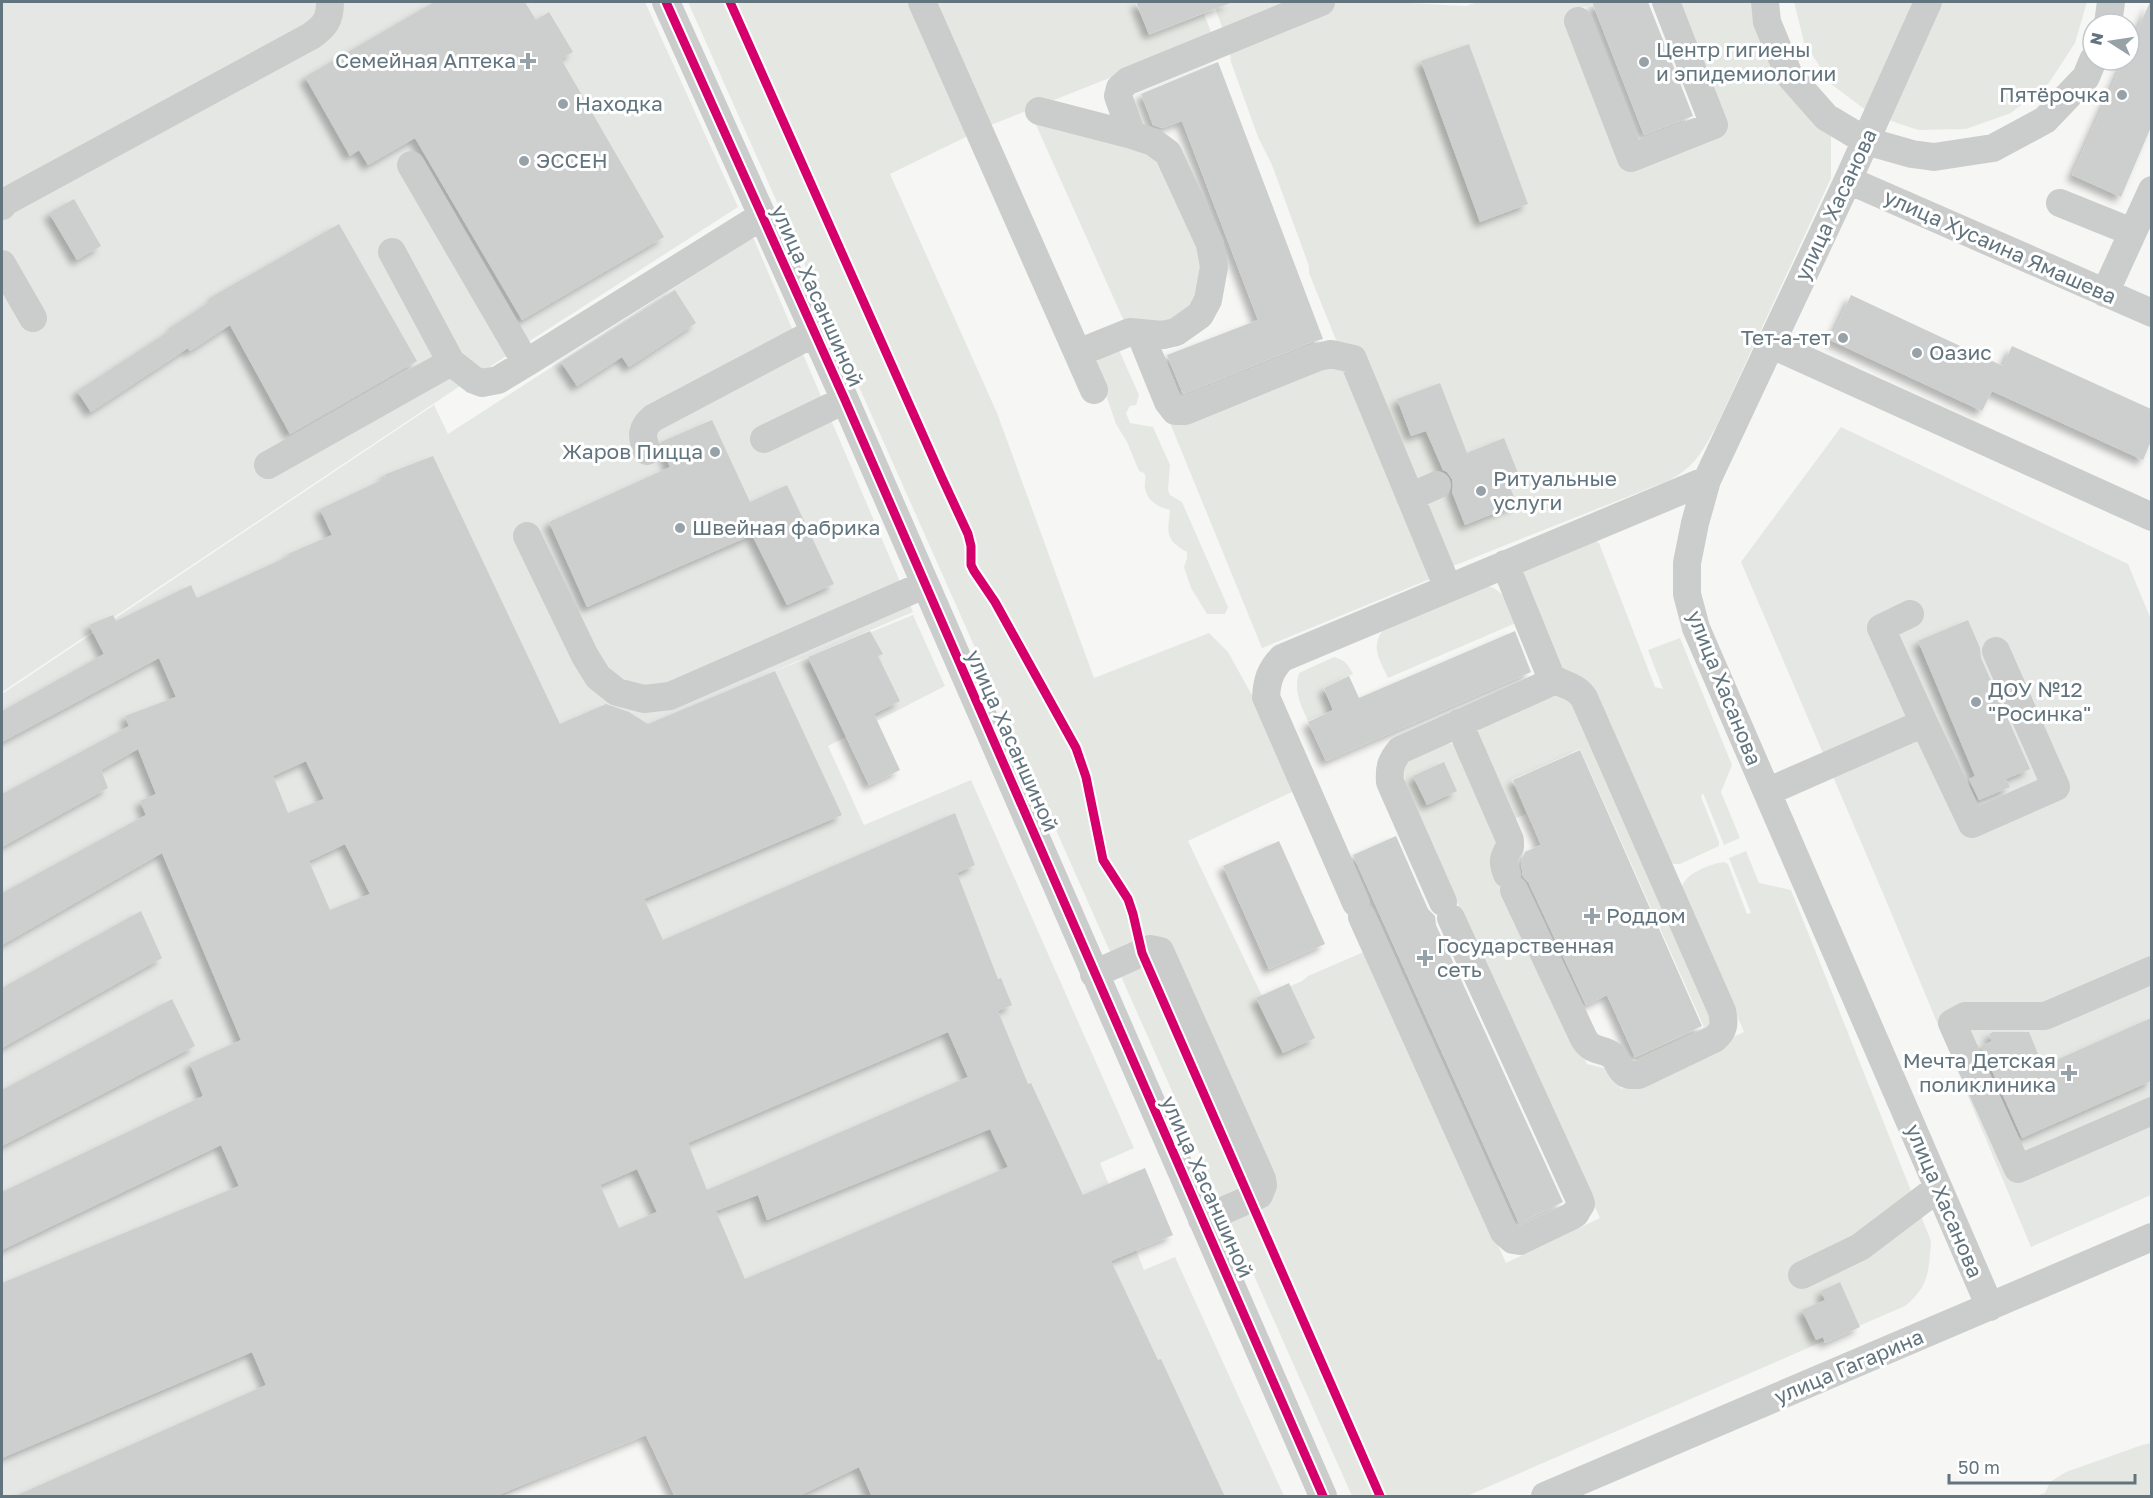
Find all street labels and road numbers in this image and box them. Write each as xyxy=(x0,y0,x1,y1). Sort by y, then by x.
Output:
street label: улица Хасанова xyxy=(1788,124,1882,285)
street label: улица Хусаина Ямашева xyxy=(1880,183,2121,309)
street label: улица Хасаншиной xyxy=(766,201,870,391)
street label: улица Хасанова xyxy=(1682,606,1768,769)
street label: улица Хасаншиной xyxy=(961,646,1065,836)
street label: улица Хасаншиной xyxy=(1156,1092,1260,1282)
street label: улица Хасанова xyxy=(1901,1120,1989,1282)
street label: улица Гагарина xyxy=(1770,1323,1927,1409)

